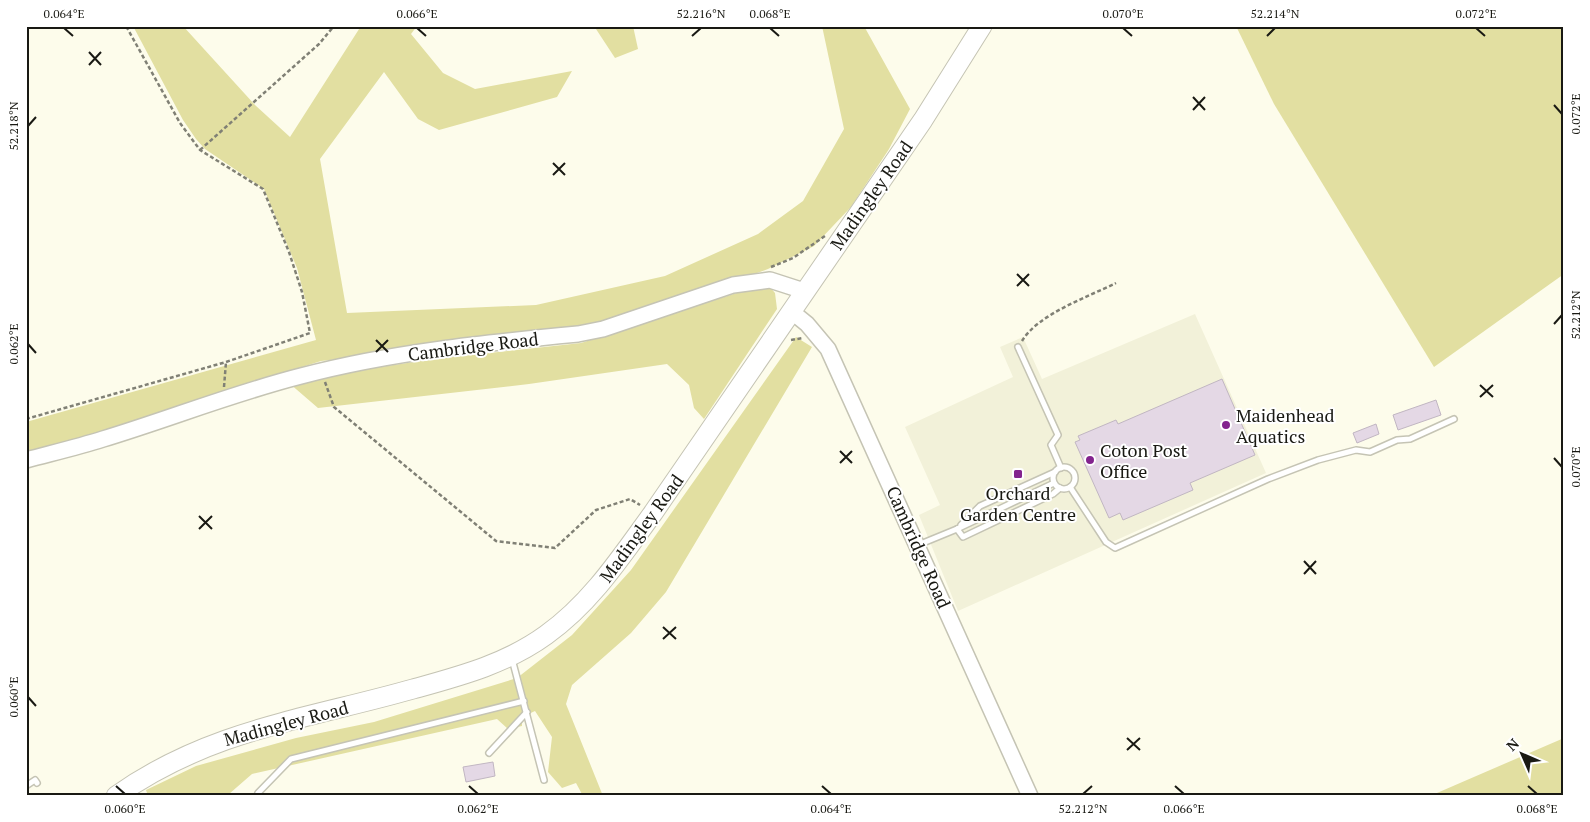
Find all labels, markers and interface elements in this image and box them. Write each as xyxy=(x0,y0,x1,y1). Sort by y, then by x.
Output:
text: 0.064°E xyxy=(43,6,85,21)
text: 0.066°E xyxy=(396,6,438,21)
text: 52.216°N xyxy=(676,6,726,21)
text: 0.068°E xyxy=(749,6,791,21)
text: 0.070°E xyxy=(1102,6,1144,21)
text: 52.214°N xyxy=(1250,6,1300,21)
text: 0.072°E xyxy=(1455,6,1497,21)
text: 0.072°E xyxy=(1568,93,1583,135)
text: 52.218°N xyxy=(6,101,21,151)
street label: Madingley Road xyxy=(824,136,918,254)
text: 52.212°N xyxy=(1568,290,1583,340)
text: 0.062°E xyxy=(6,323,21,365)
street label: Cambridge Road xyxy=(406,326,540,366)
place label: Maidenhead Aquatics xyxy=(1236,403,1335,448)
marker: Maidenhead Aquatics xyxy=(1220,419,1232,431)
place label: Coton Post Office xyxy=(1100,438,1188,483)
text: 0.070°E xyxy=(1568,446,1583,488)
marker: Coton Post Office xyxy=(1084,454,1096,466)
marker: Orchard Garden Centre xyxy=(1012,468,1024,480)
street label: Madingley Road xyxy=(594,469,688,587)
place label: Orchard Garden Centre xyxy=(960,481,1076,526)
street label: Cambridge Road xyxy=(881,482,957,612)
text: 0.060°E xyxy=(6,676,21,718)
street label: Madingley Road xyxy=(221,695,351,751)
north arrow xyxy=(1498,730,1548,780)
text: N xyxy=(1502,734,1523,755)
text: 0.060°E xyxy=(104,801,146,816)
text: 0.062°E xyxy=(457,801,499,816)
text: 0.064°E xyxy=(810,801,852,816)
text: 52.212°N xyxy=(1058,801,1108,816)
text: 0.066°E xyxy=(1163,801,1205,816)
text: 0.068°E xyxy=(1516,801,1558,816)

